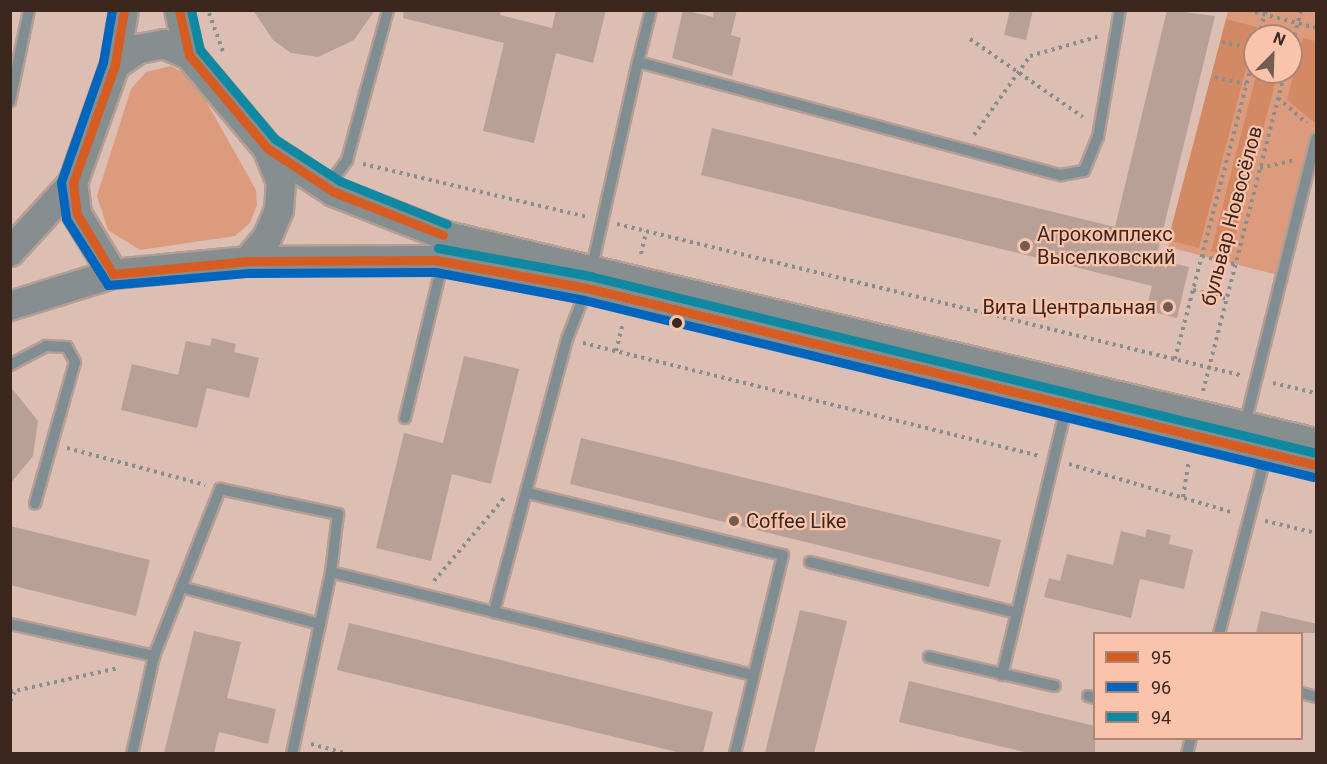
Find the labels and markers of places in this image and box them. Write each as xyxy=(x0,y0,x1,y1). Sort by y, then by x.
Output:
place label: Агрокомплекс Выселковский xyxy=(1037,222,1175,269)
marker: Агрокомплекс Выселковский xyxy=(1018,239,1032,253)
place label: Вита Центральная xyxy=(982,295,1156,319)
marker: Вита Центральная xyxy=(1161,300,1175,314)
unlabelled marker xyxy=(671,317,683,329)
place label: Coffee Like xyxy=(746,509,846,533)
marker: Coffee Like xyxy=(727,514,741,528)

